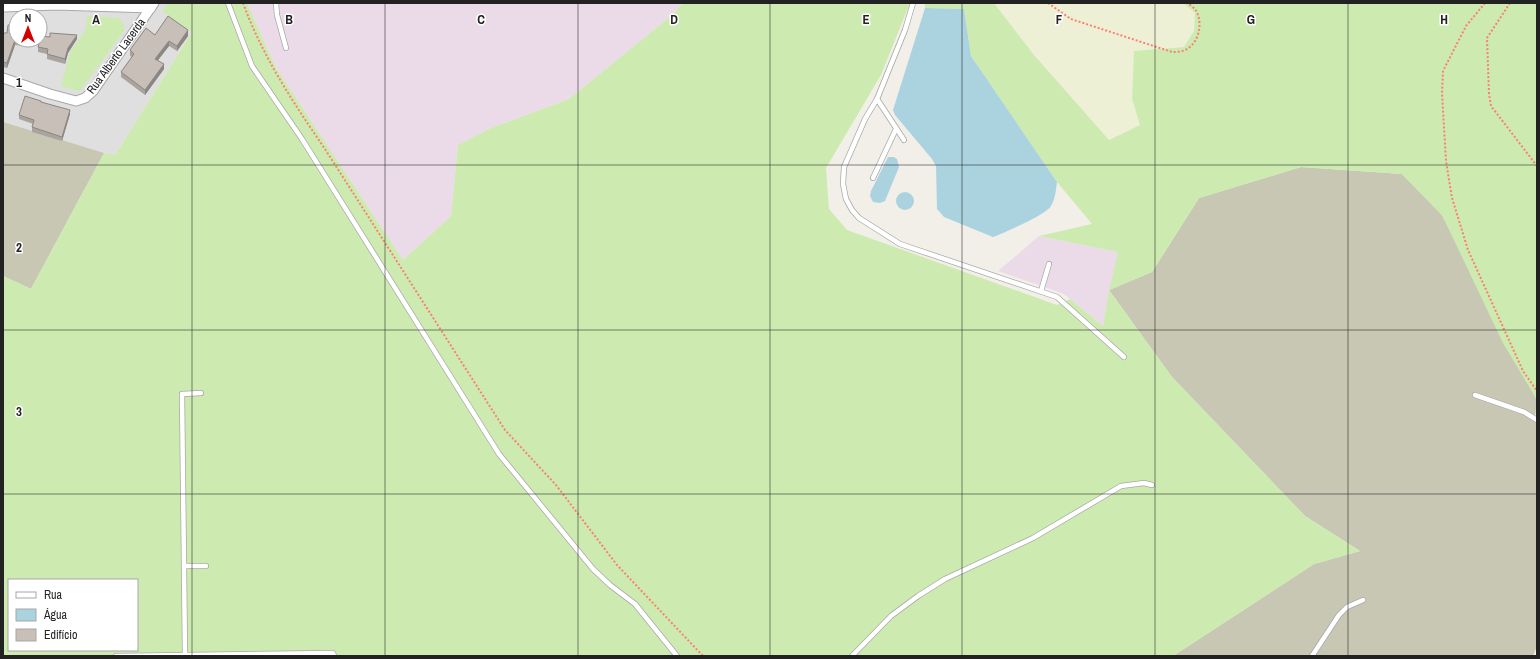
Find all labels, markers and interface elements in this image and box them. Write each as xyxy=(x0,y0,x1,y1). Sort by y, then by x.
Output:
north arrow xyxy=(8,8,48,48)
text: N xyxy=(25,11,31,25)
text: B xyxy=(285,11,293,28)
text: C xyxy=(477,11,485,28)
text: D xyxy=(670,11,678,28)
text: E xyxy=(862,11,870,28)
text: F xyxy=(1056,11,1063,28)
text: G xyxy=(1247,11,1255,28)
text: H xyxy=(1440,11,1448,28)
street label: Rua Alberto Lacerda xyxy=(84,15,148,97)
text: 1 xyxy=(16,74,22,91)
text: 2 xyxy=(16,239,22,256)
text: 3 xyxy=(16,403,22,420)
legend xyxy=(8,579,138,651)
text: Rua xyxy=(44,587,63,603)
text: Água xyxy=(43,607,68,623)
text: Edifício xyxy=(44,627,77,643)

